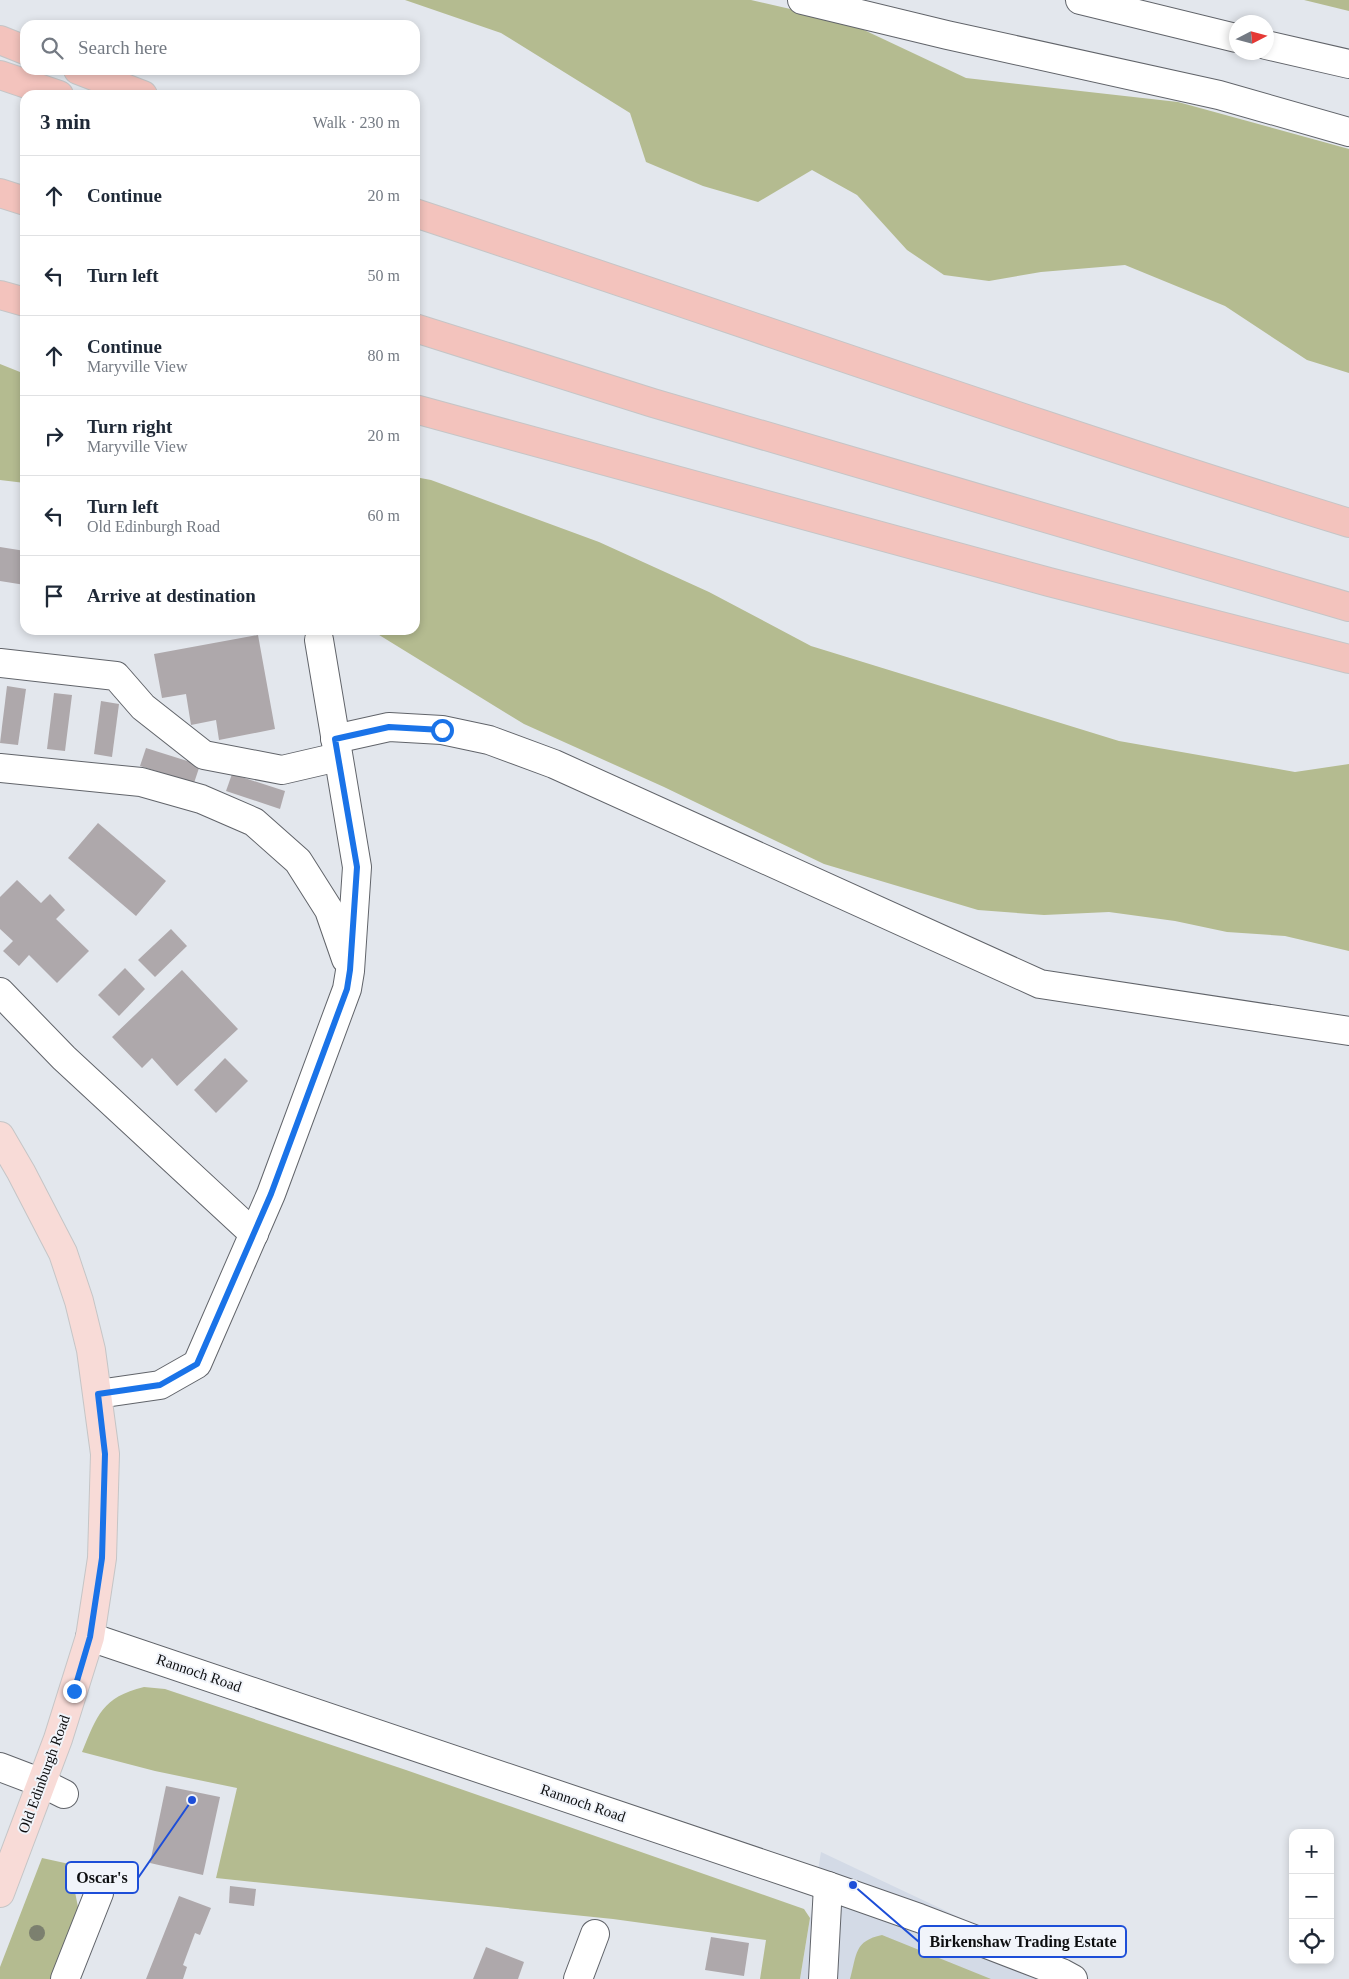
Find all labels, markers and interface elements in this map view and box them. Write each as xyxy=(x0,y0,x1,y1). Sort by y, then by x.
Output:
north arrow xyxy=(1229,15,1274,60)
search box xyxy=(20,20,420,75)
icon: search xyxy=(38,34,66,62)
text: Search here xyxy=(78,37,167,58)
text: 3 min xyxy=(40,110,91,134)
text: Walk · 230 m xyxy=(313,114,400,131)
icon: ahead xyxy=(40,182,68,210)
text: Continue xyxy=(87,185,162,206)
text: 20 m xyxy=(368,187,400,204)
icon: left xyxy=(40,262,68,290)
text: Turn left xyxy=(87,265,159,286)
text: 50 m xyxy=(368,267,400,284)
text: Continue xyxy=(87,336,162,357)
icon: ahead xyxy=(40,342,68,370)
text: 80 m xyxy=(368,347,400,364)
text: Maryville View xyxy=(87,358,188,375)
text: Turn right xyxy=(87,416,172,437)
icon: right xyxy=(40,422,68,450)
text: 20 m xyxy=(368,427,400,444)
text: Maryville View xyxy=(87,438,188,455)
text: Turn left xyxy=(87,496,159,517)
icon: left xyxy=(40,502,68,530)
text: 60 m xyxy=(368,507,400,524)
text: Old Edinburgh Road xyxy=(87,518,220,535)
icon: arrive xyxy=(40,582,68,610)
text: Arrive at destination xyxy=(87,585,256,606)
route start xyxy=(431,719,454,742)
street label: Rannoch Road xyxy=(154,1651,244,1695)
route end xyxy=(63,1680,86,1703)
street label: Old Edinburgh Road xyxy=(15,1712,73,1835)
street label: Rannoch Road xyxy=(538,1781,628,1825)
map controls xyxy=(1289,1829,1334,1964)
button: + xyxy=(1289,1829,1334,1874)
callout: Oscar's xyxy=(66,1862,138,1893)
text: Oscar's xyxy=(76,1869,128,1886)
button: − xyxy=(1289,1874,1334,1919)
button: locate xyxy=(1289,1919,1334,1964)
callout: Birkenshaw Trading Estate xyxy=(919,1926,1126,1957)
text: Birkenshaw Trading Estate xyxy=(930,1933,1117,1951)

